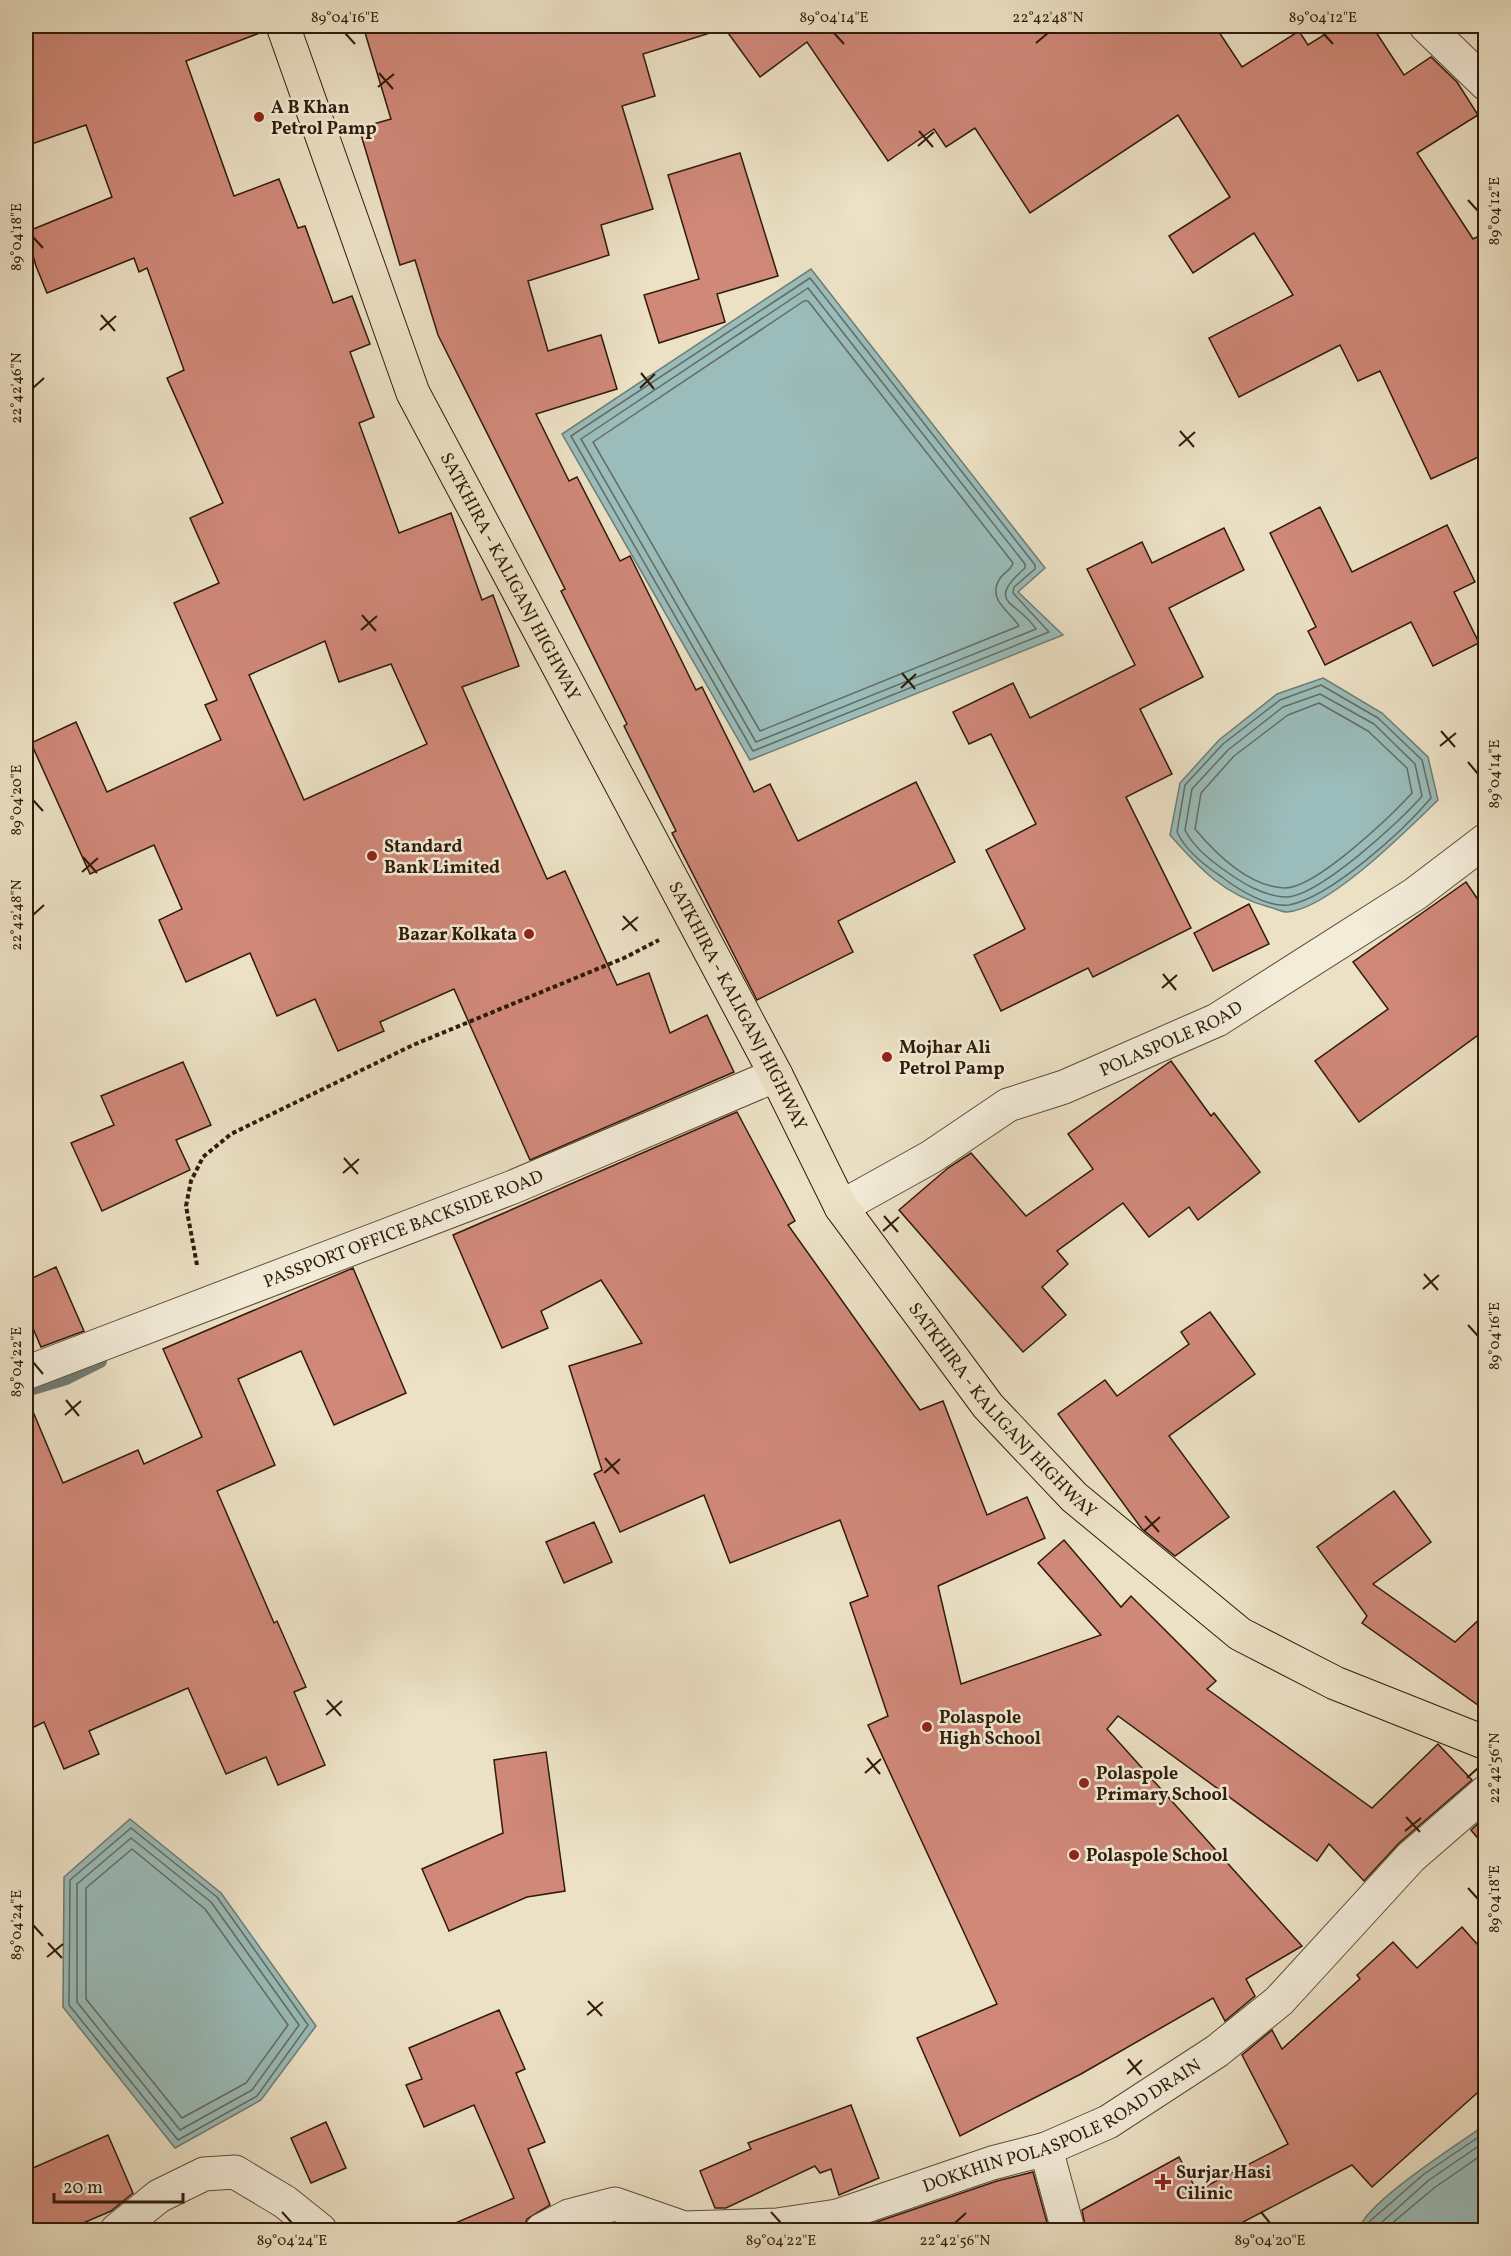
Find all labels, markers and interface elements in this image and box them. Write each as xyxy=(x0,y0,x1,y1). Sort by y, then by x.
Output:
text: 89°04'16"E xyxy=(311,8,379,29)
text: 89°04'14"E xyxy=(799,8,869,29)
text: 22°42'48"N xyxy=(1012,8,1084,29)
text: 89°04'12"E xyxy=(1289,8,1357,29)
place label: A B Khan Petrol Pamp xyxy=(271,96,377,142)
marker: A B Khan Petrol Pamp xyxy=(252,110,266,124)
text: 89°04'12"E xyxy=(1485,177,1506,245)
text: 89°04'18"E xyxy=(7,203,28,271)
text: 22°42'46"N xyxy=(7,352,28,424)
street label: SATKHIRA - KALIGANJ HIGHWAY xyxy=(433,449,586,705)
text: 89°04'14"E xyxy=(1485,739,1506,809)
text: 89°04'20"E xyxy=(7,764,28,836)
place label: Standard Bank Limited xyxy=(384,835,500,881)
marker: Standard Bank Limited xyxy=(365,849,379,863)
street label: SATKHIRA - KALIGANJ HIGHWAY xyxy=(661,878,812,1135)
text: 22°42'48"N xyxy=(7,879,28,951)
place label: Bazar Kolkata xyxy=(398,923,517,948)
marker: Bazar Kolkata xyxy=(522,927,536,941)
street label: POLASPOLE ROAD xyxy=(1096,996,1248,1084)
place label: Mojhar Ali Petrol Pamp xyxy=(899,1036,1005,1082)
marker: Mojhar Ali Petrol Pamp xyxy=(880,1050,894,1064)
street label: PASSPORT OFFICE BACKSIDE ROAD xyxy=(260,1164,548,1295)
street label: SATKHIRA - KALIGANJ HIGHWAY xyxy=(902,1298,1101,1524)
text: 89°04'16"E xyxy=(1485,1302,1506,1370)
text: 89°04'22"E xyxy=(7,1327,28,1397)
place label: Polaspole High School xyxy=(939,1706,1041,1752)
marker: Polaspole High School xyxy=(920,1720,934,1734)
text: 22°42'56"N xyxy=(1485,1733,1506,1803)
place label: Polaspole Primary School xyxy=(1096,1762,1228,1808)
marker: Polaspole Primary School xyxy=(1077,1776,1091,1790)
place label: Polaspole School xyxy=(1086,1844,1228,1869)
marker: Polaspole School xyxy=(1067,1848,1081,1862)
text: 89°04'18"E xyxy=(1485,1865,1506,1933)
text: 89°04'24"E xyxy=(7,1890,28,1960)
street label: DOKKHIN POLASPOLE ROAD DRAIN xyxy=(920,2054,1206,2200)
place label: Surjar Hasi Cilinic xyxy=(1176,2161,1271,2207)
scale bar xyxy=(54,2166,183,2204)
marker: Surjar Hasi Cilinic xyxy=(1154,2173,1172,2191)
text: 20 m xyxy=(63,2176,103,2201)
text: 89°04'24"E xyxy=(257,2231,327,2252)
text: 89°04'22"E xyxy=(746,2231,816,2252)
text: 22°42'56"N xyxy=(920,2231,990,2252)
text: 89°04'20"E xyxy=(1234,2231,1306,2252)

